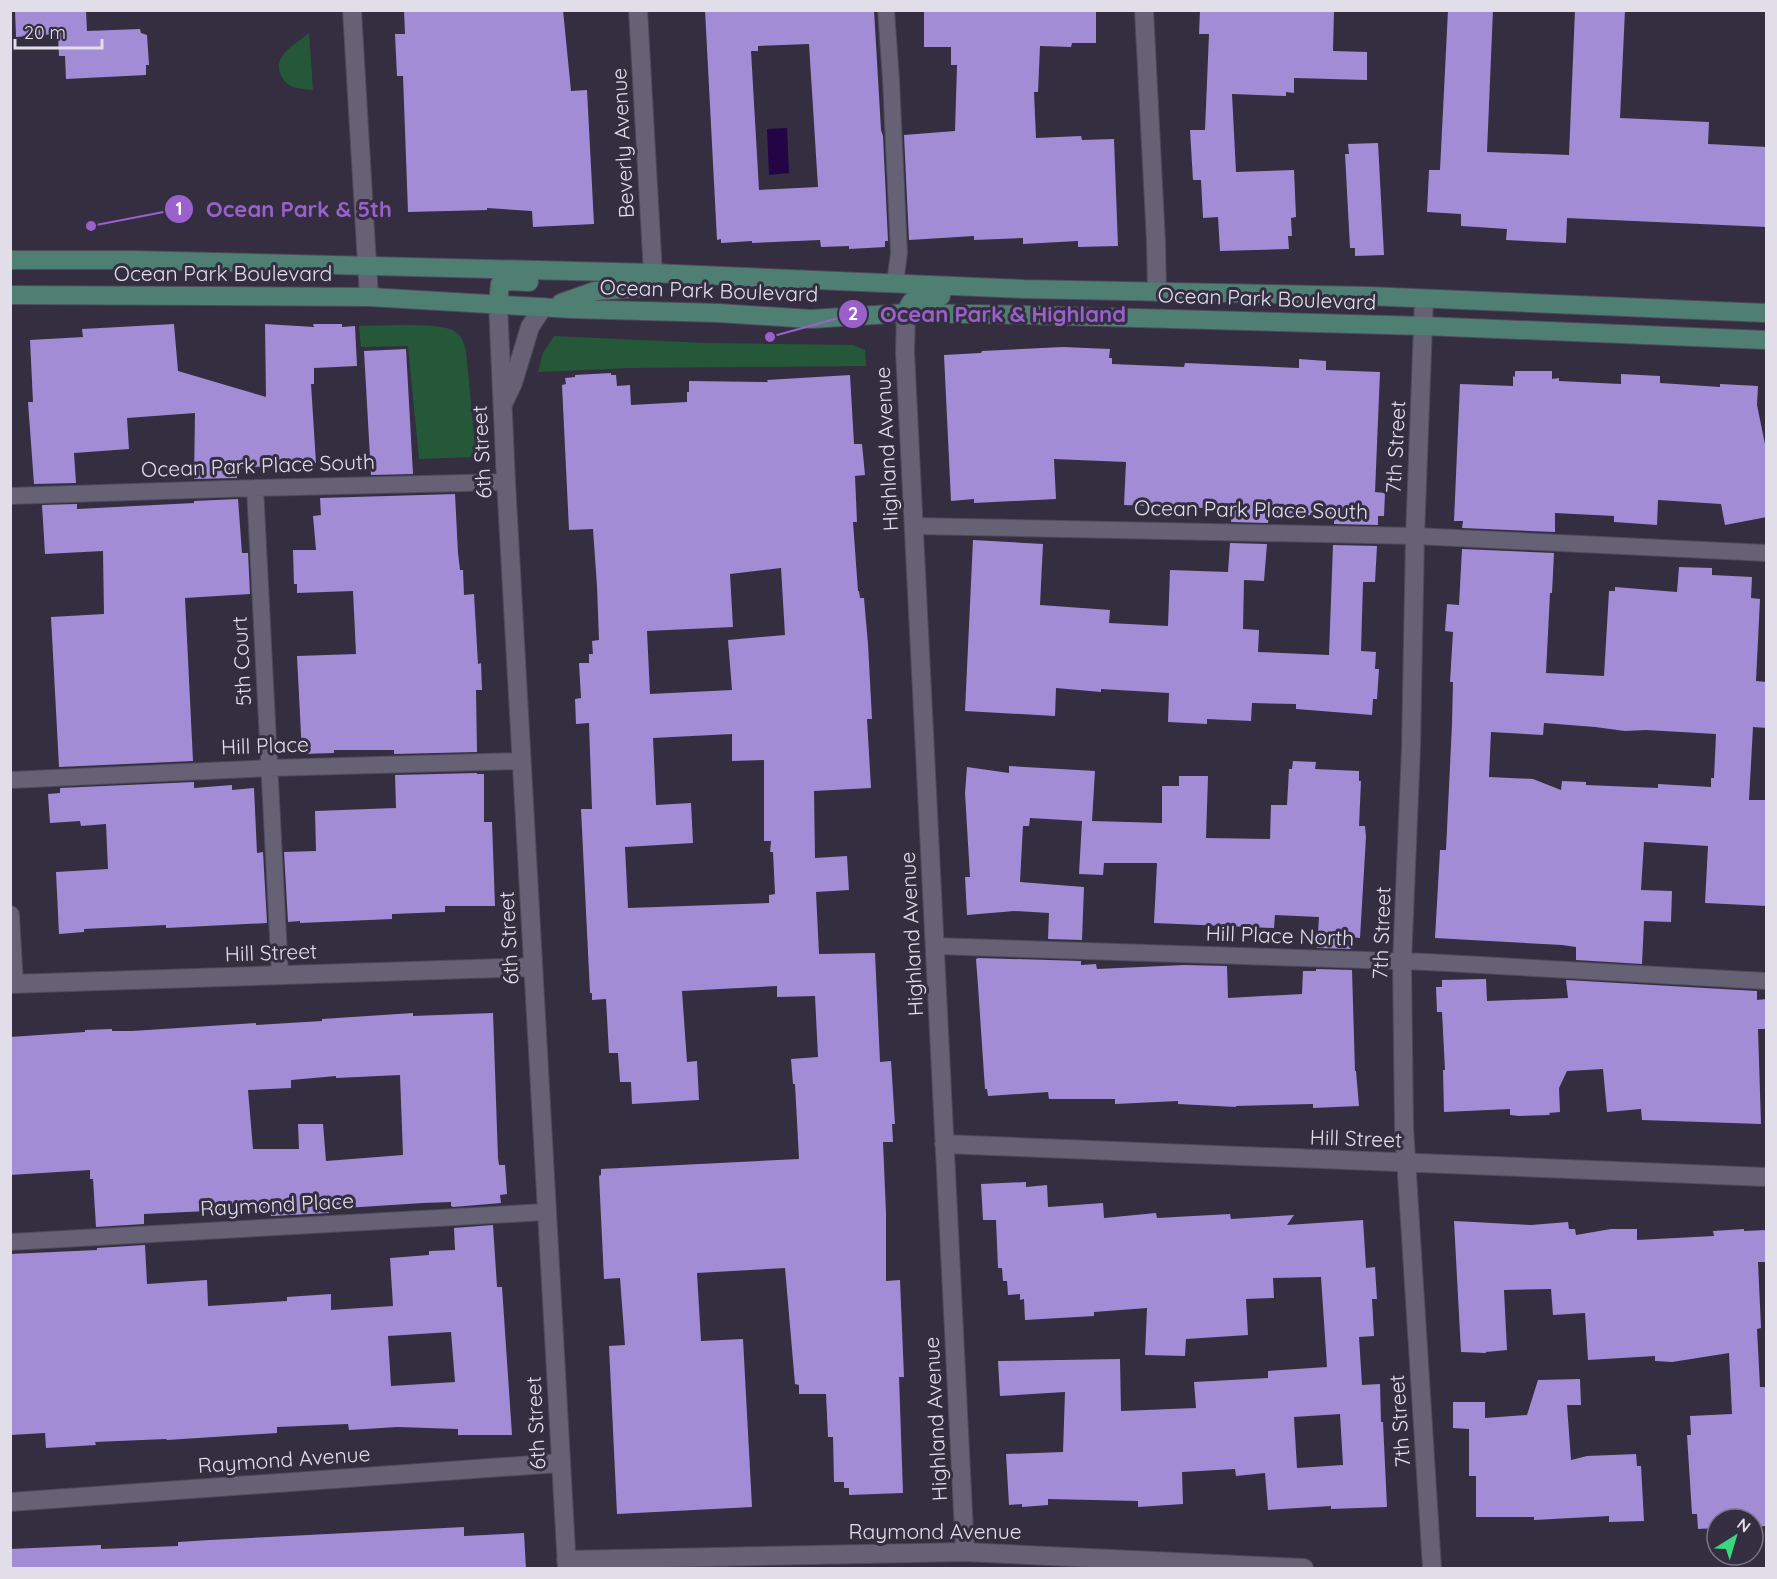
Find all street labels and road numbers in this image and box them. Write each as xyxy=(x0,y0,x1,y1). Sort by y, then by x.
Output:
street label: Beverly Avenue xyxy=(605,67,639,219)
street label: Ocean Park Boulevard xyxy=(114,260,332,286)
street label: Ocean Park Boulevard xyxy=(599,273,819,307)
street label: Ocean Park Boulevard xyxy=(1157,281,1377,315)
street label: Highland Avenue xyxy=(869,366,903,532)
street label: 7th Street xyxy=(1380,400,1410,494)
street label: 6th Street xyxy=(466,405,496,499)
street label: Ocean Park Place South xyxy=(141,448,375,482)
street label: Ocean Park Place South xyxy=(1134,494,1368,524)
street label: 5th Court xyxy=(226,616,256,707)
street label: Hill Place xyxy=(221,730,309,760)
street label: Highland Avenue xyxy=(894,851,928,1017)
street label: 7th Street xyxy=(1366,886,1396,980)
street label: 6th Street xyxy=(493,891,523,985)
street label: Hill Place North xyxy=(1205,919,1355,951)
street label: Hill Street xyxy=(224,937,318,967)
street label: Hill Street xyxy=(1309,1123,1403,1153)
street label: Raymond Place xyxy=(199,1187,355,1221)
street label: Highland Avenue xyxy=(918,1336,952,1502)
street label: 7th Street xyxy=(1383,1374,1415,1468)
street label: 6th Street xyxy=(520,1376,550,1470)
street label: Raymond Avenue xyxy=(197,1440,371,1478)
street label: Raymond Avenue xyxy=(848,1518,1022,1544)

